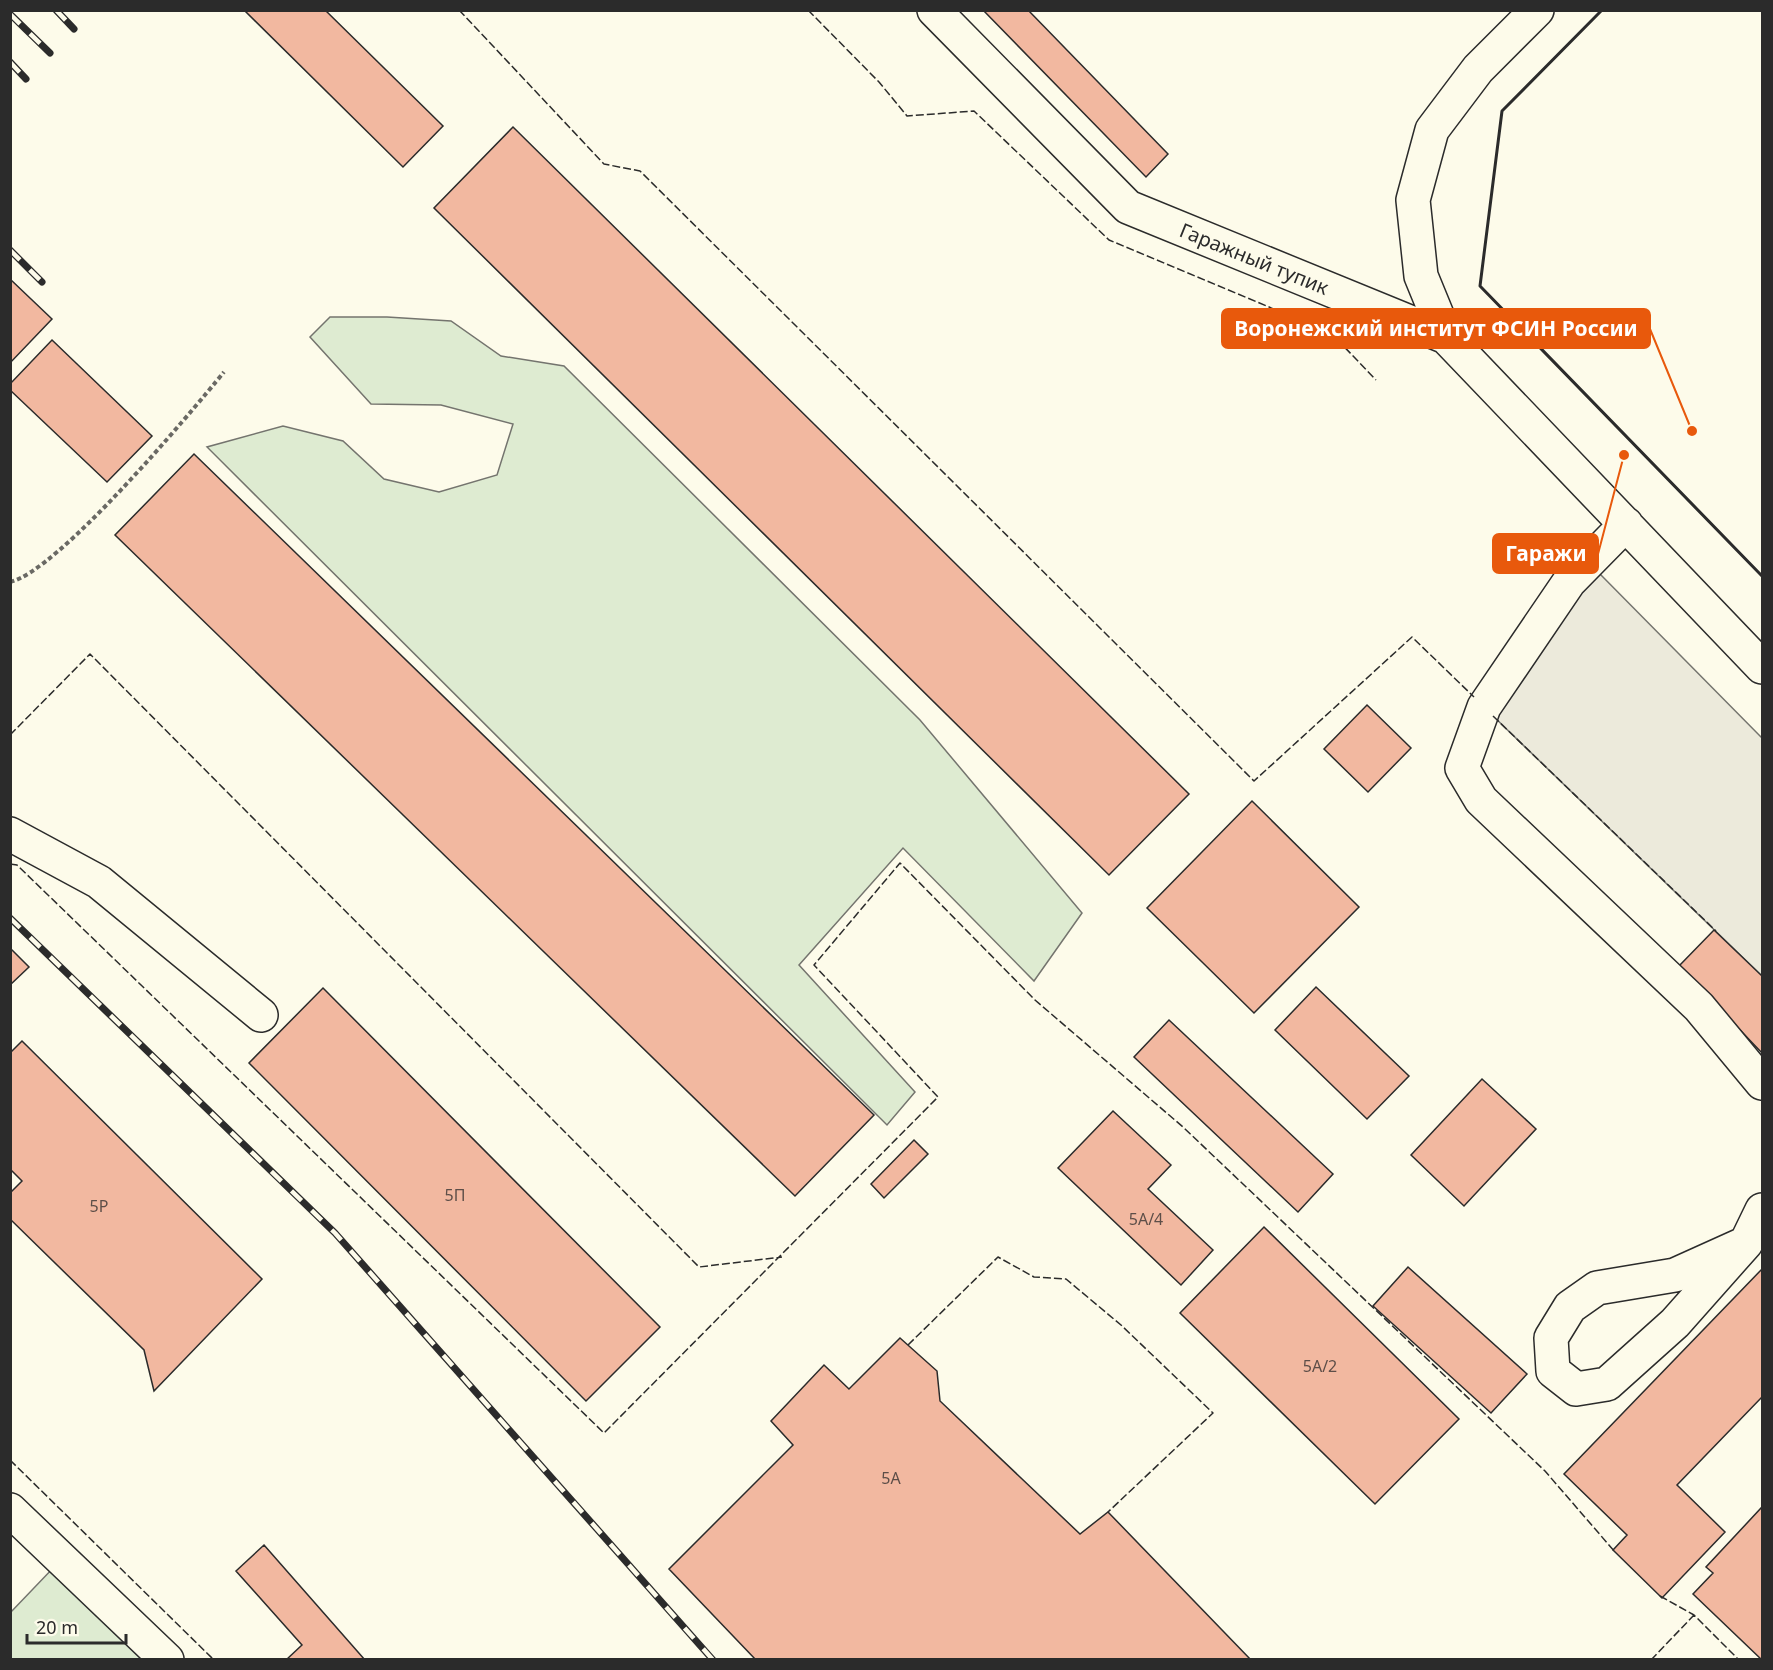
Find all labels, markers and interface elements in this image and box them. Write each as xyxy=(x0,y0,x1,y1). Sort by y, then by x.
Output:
street label: Гаражный тупик xyxy=(1176,216,1333,301)
callout: Воронежский институт ФСИН России xyxy=(1222,309,1650,348)
text: Воронежский институт ФСИН России xyxy=(1234,314,1638,342)
callout: Гаражи xyxy=(1493,534,1598,573)
text: Гаражи xyxy=(1505,539,1587,567)
house number: 5П xyxy=(445,1184,465,1206)
house number: 5Р xyxy=(90,1195,108,1217)
house number: 5А/4 xyxy=(1129,1208,1163,1230)
house number: 5А/2 xyxy=(1303,1355,1337,1377)
house number: 5А xyxy=(881,1467,901,1489)
scale bar xyxy=(27,1607,126,1645)
text: 20 m xyxy=(36,1615,78,1639)

